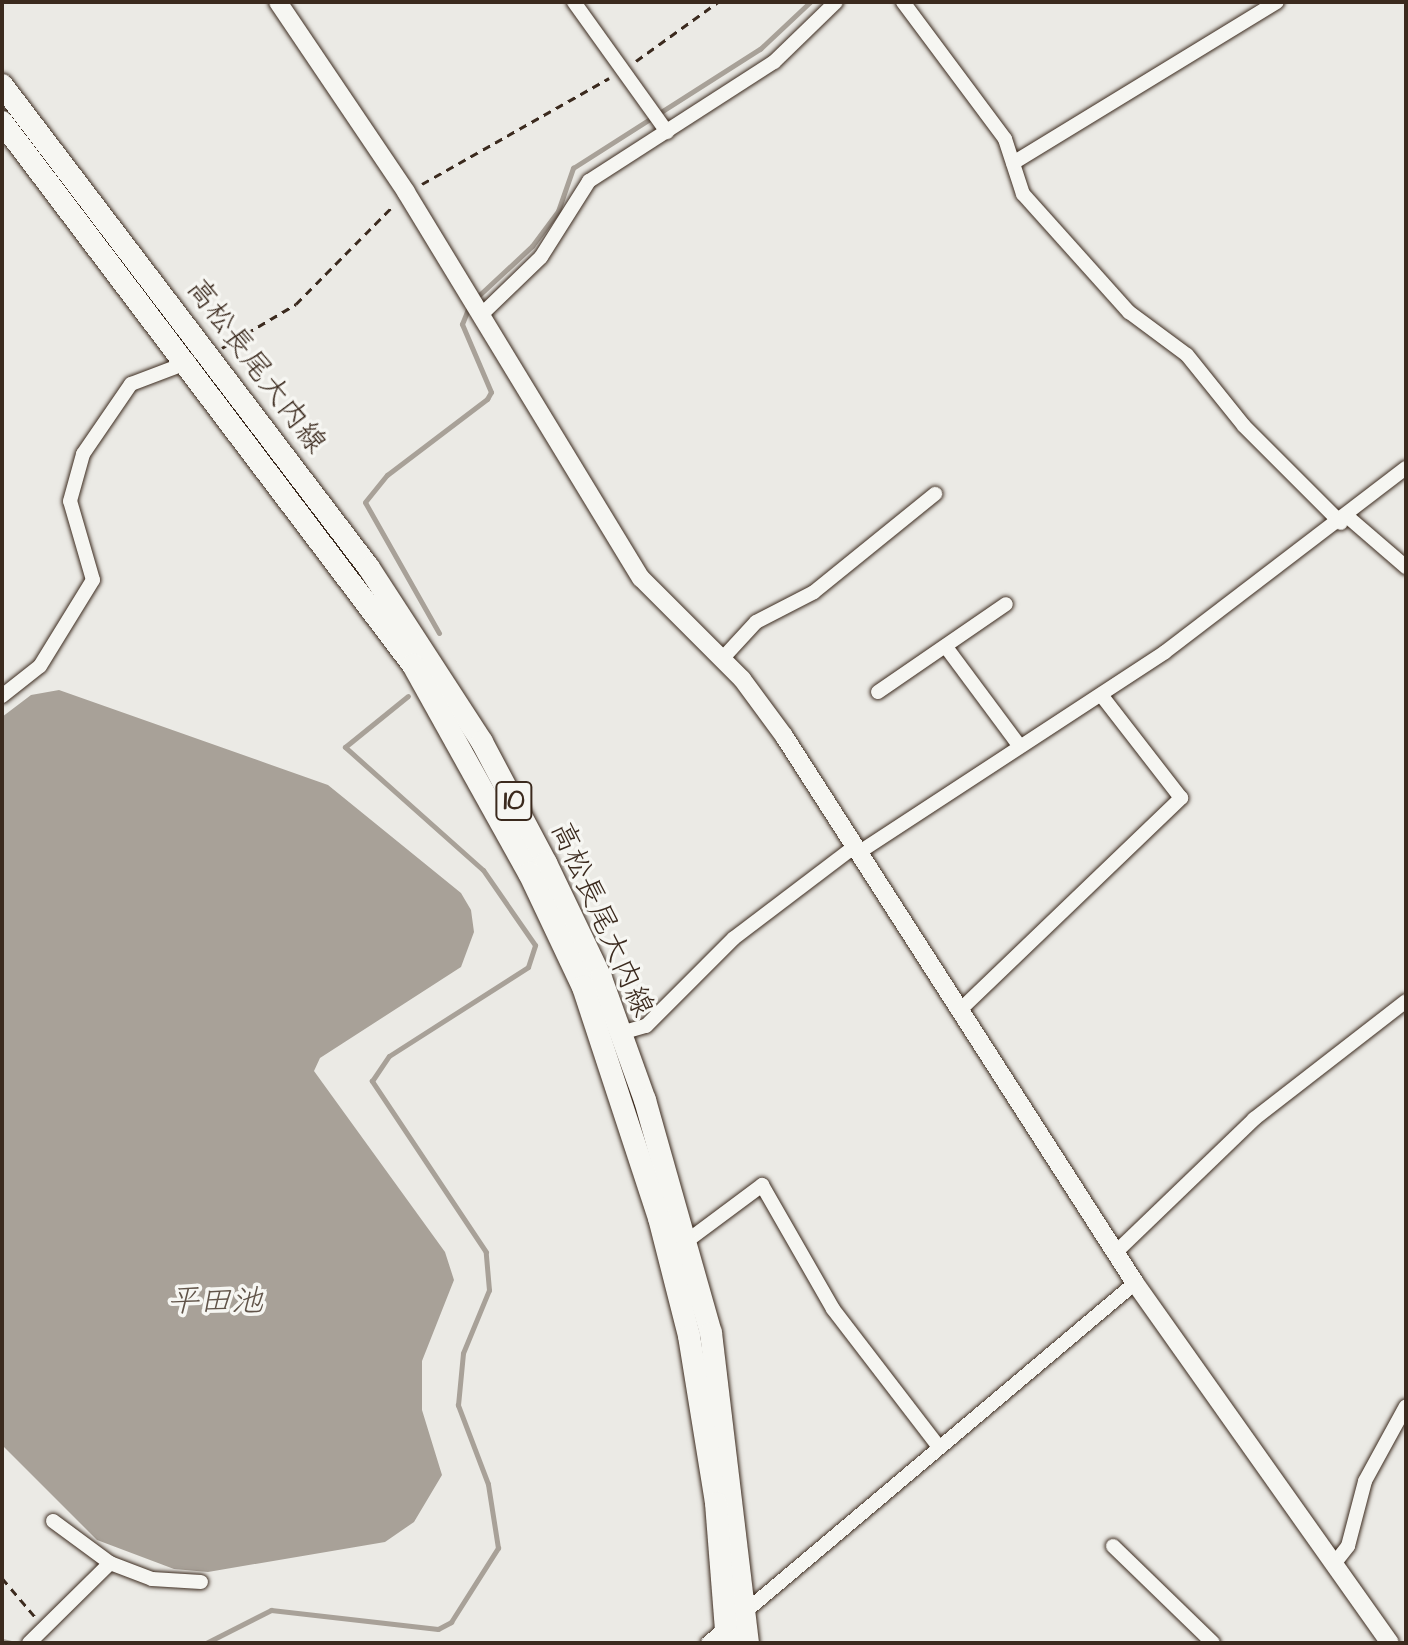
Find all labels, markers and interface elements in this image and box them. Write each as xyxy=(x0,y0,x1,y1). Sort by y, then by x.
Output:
street label: 高松長尾大内線 xyxy=(178,271,334,461)
road number: 10 xyxy=(494,777,534,825)
street label: 高松長尾大内線 xyxy=(543,816,661,1022)
water label: 平田池 xyxy=(167,1283,263,1321)

